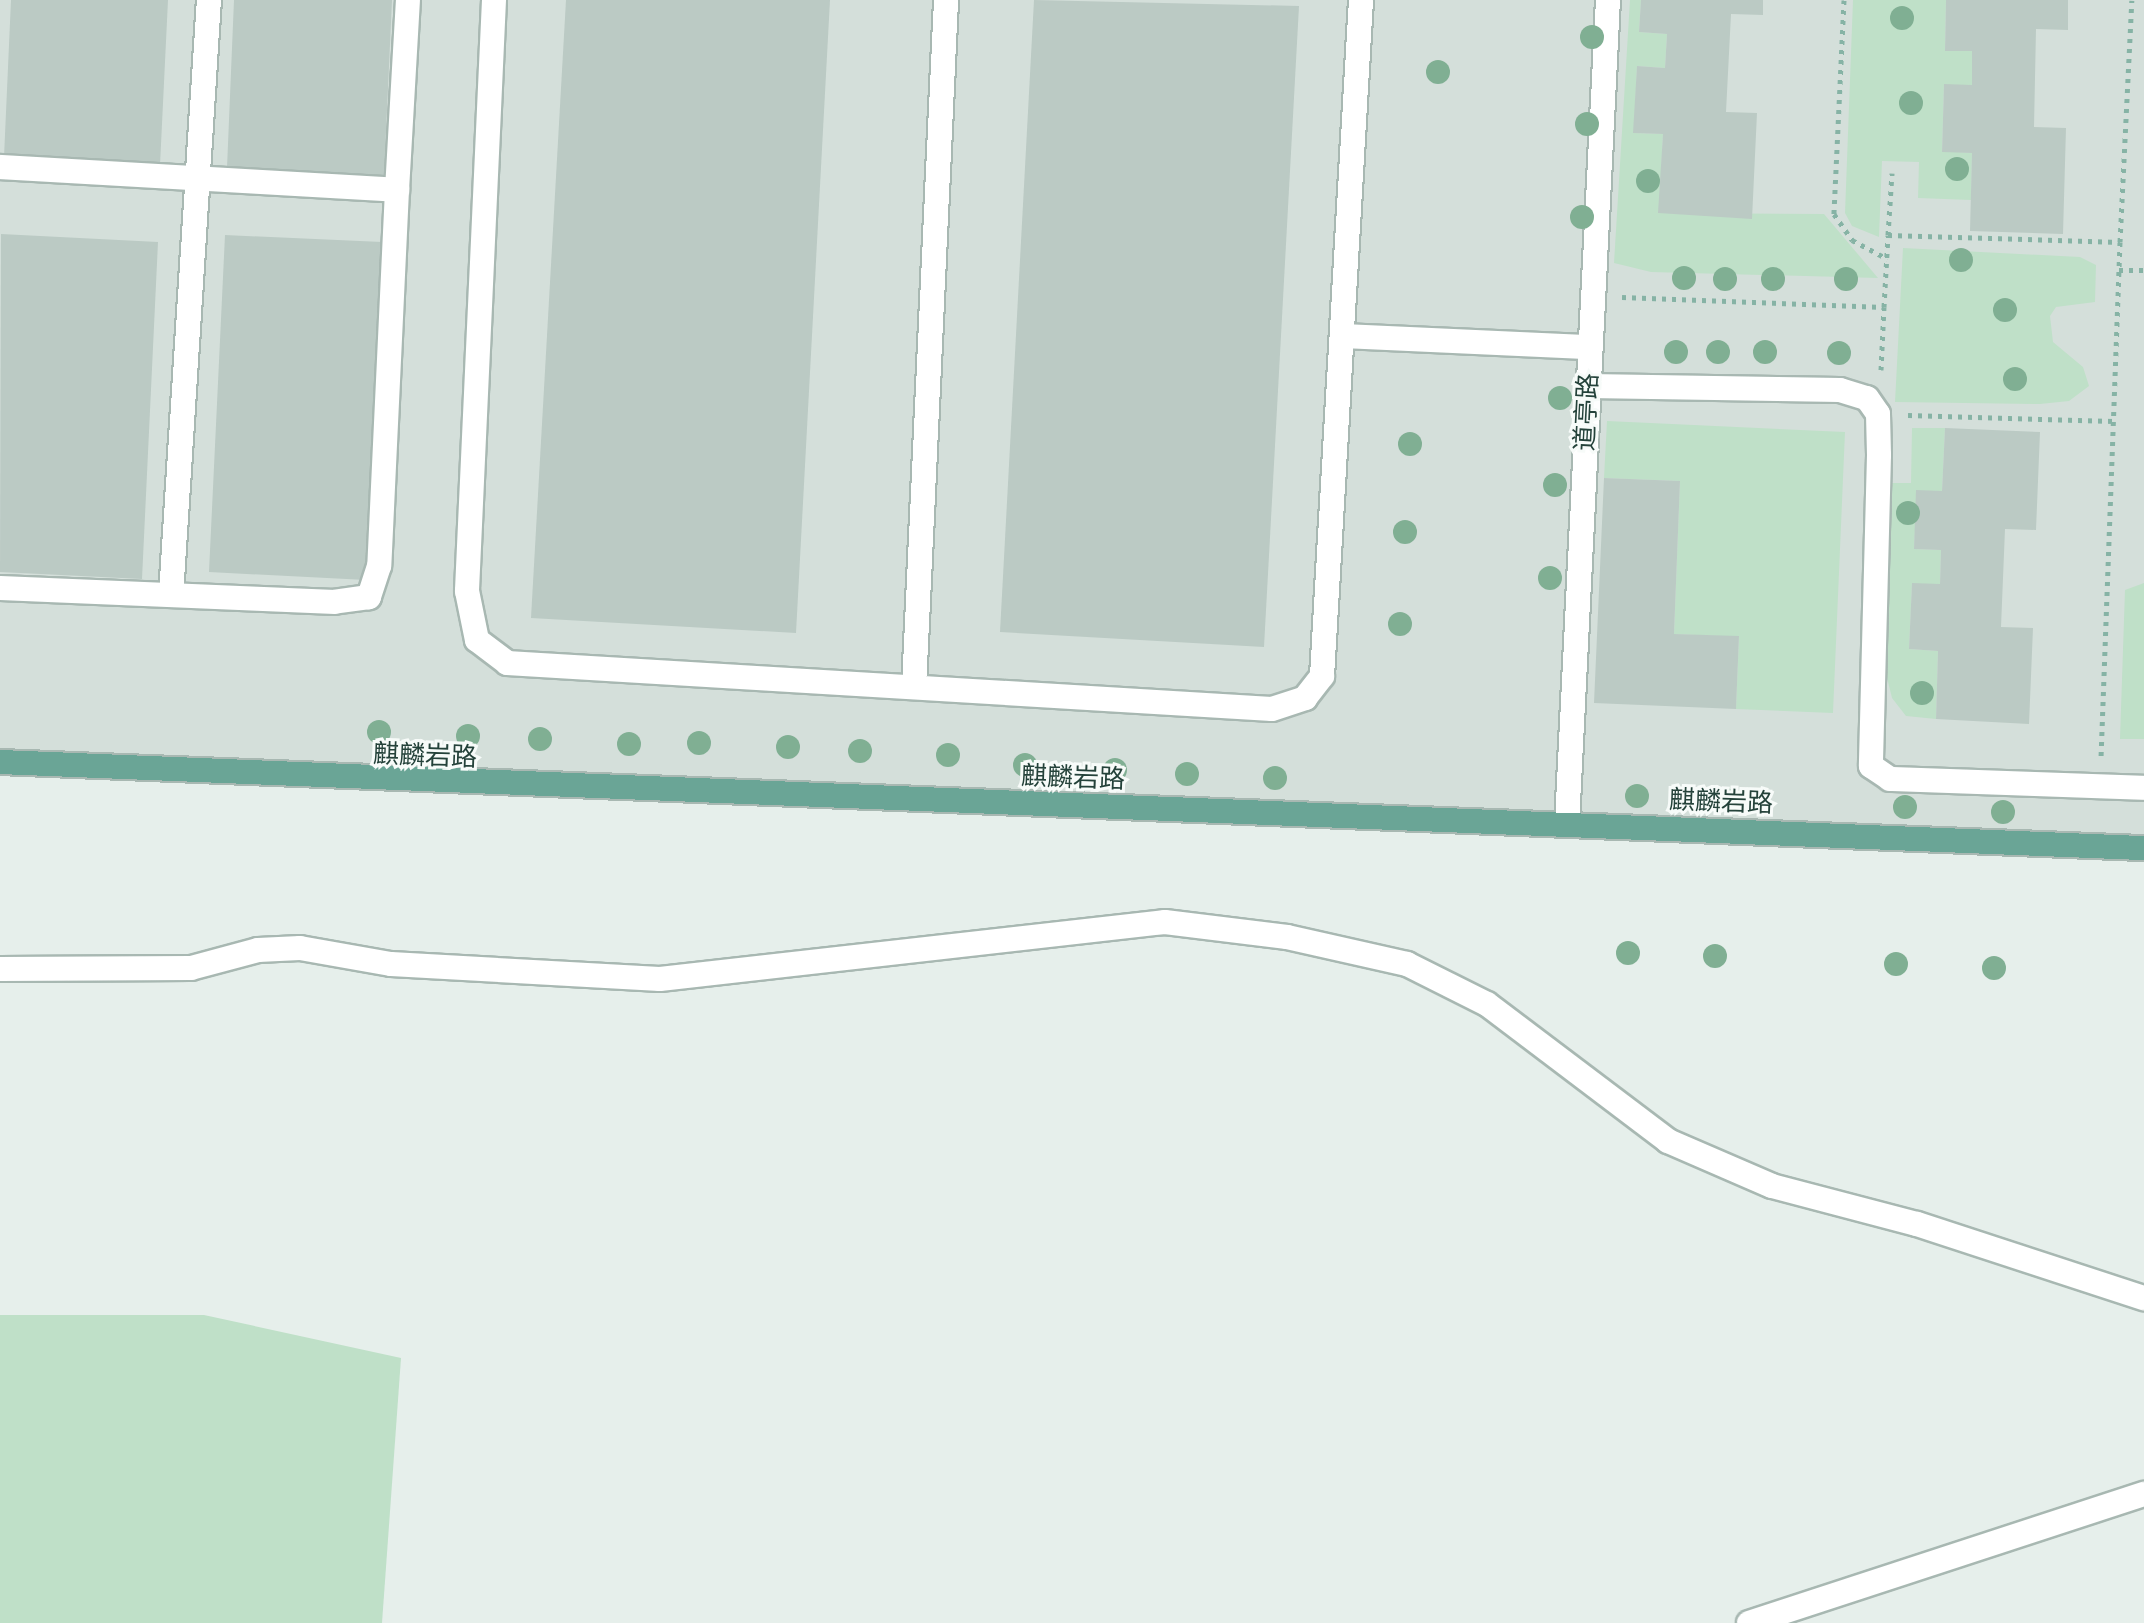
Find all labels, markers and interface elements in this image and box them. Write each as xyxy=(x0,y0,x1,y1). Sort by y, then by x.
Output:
street label: 道亭路 xyxy=(1569,372,1605,452)
street label: 麒麟岩路 xyxy=(372,739,478,773)
street label: 麒麟岩路 xyxy=(1020,761,1126,795)
street label: 麒麟岩路 xyxy=(1668,785,1774,819)

